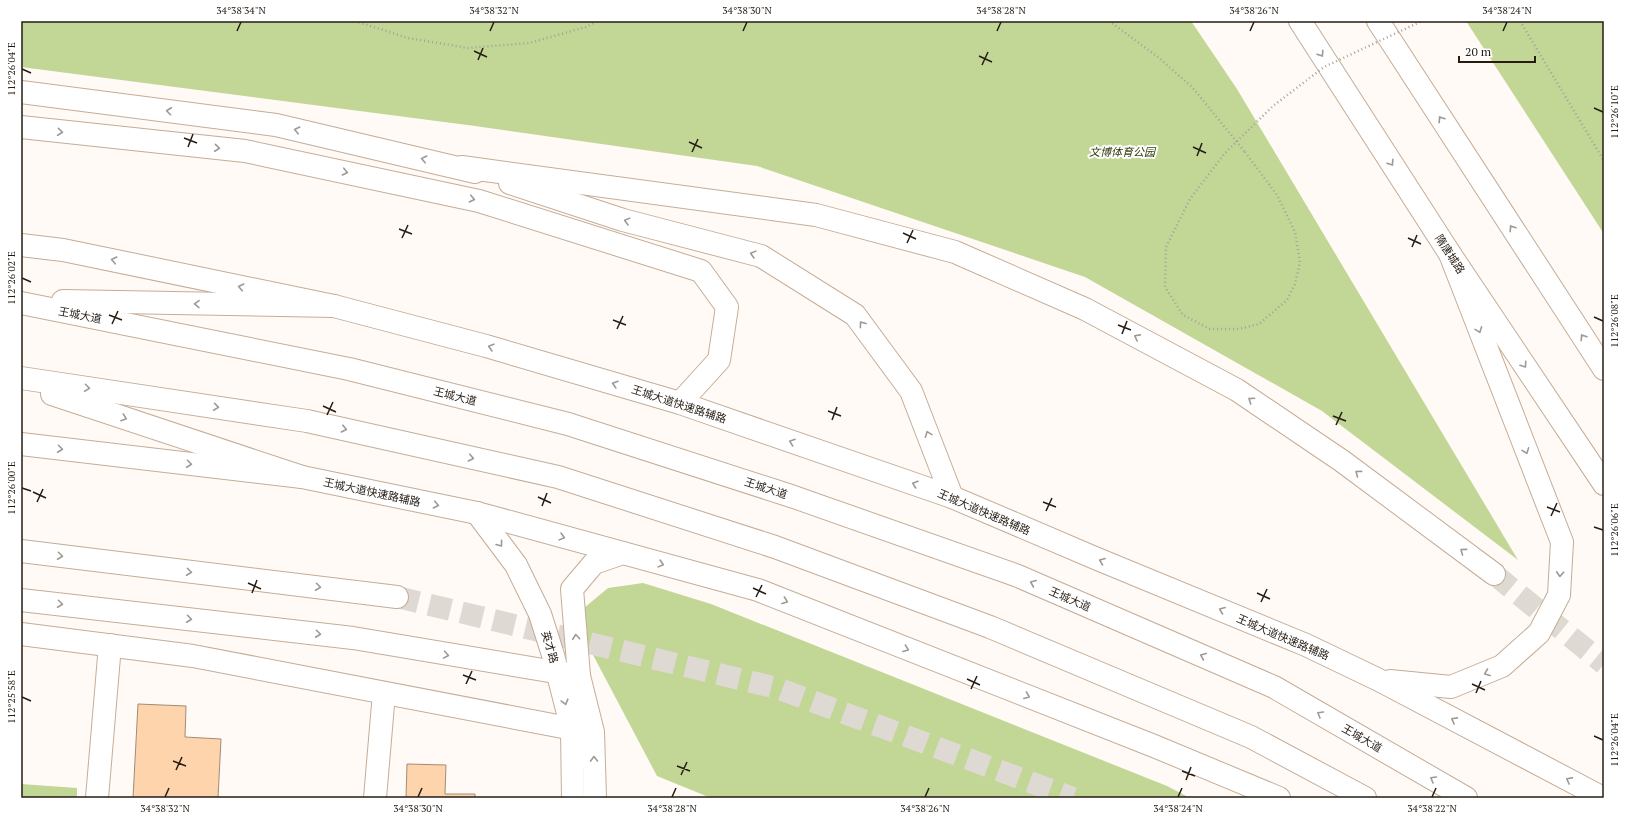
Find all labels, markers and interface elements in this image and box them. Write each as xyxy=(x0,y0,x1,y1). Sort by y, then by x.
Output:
text: 34°38'34"N xyxy=(216,4,266,17)
text: 34°38'32"N xyxy=(469,4,519,17)
text: 34°38'30"N xyxy=(722,4,772,17)
text: 34°38'28"N xyxy=(976,4,1026,17)
text: 34°38'26"N xyxy=(1229,4,1279,17)
text: 34°38'24"N xyxy=(1482,4,1532,17)
scale bar xyxy=(1459,38,1535,64)
text: 112°26'04"E xyxy=(5,42,18,96)
text: 20 m xyxy=(1465,44,1492,59)
one-way arrow xyxy=(1316,50,1324,57)
text: 112°26'10"E xyxy=(1608,85,1621,139)
one-way arrow xyxy=(166,107,172,116)
one-way arrow xyxy=(1439,116,1446,123)
one-way arrow xyxy=(294,126,301,135)
one-way arrow xyxy=(57,127,63,136)
one-way arrow xyxy=(214,143,220,152)
park label: 文博体育公园 xyxy=(1089,145,1157,159)
one-way arrow xyxy=(421,155,427,163)
one-way arrow xyxy=(1386,159,1394,166)
one-way arrow xyxy=(341,168,348,176)
one-way arrow xyxy=(469,194,475,202)
one-way arrow xyxy=(624,217,631,226)
one-way arrow xyxy=(1509,225,1517,232)
street label: 隋唐城路 xyxy=(1432,232,1468,276)
one-way arrow xyxy=(750,250,757,259)
text: 112°26'02"E xyxy=(5,251,18,305)
one-way arrow xyxy=(111,257,117,265)
one-way arrow xyxy=(238,283,244,291)
text: 112°26'08"E xyxy=(1608,294,1621,348)
one-way arrow xyxy=(194,299,200,308)
street label: 王城大道 xyxy=(57,304,103,326)
one-way arrow xyxy=(859,321,866,328)
one-way arrow xyxy=(1475,326,1483,333)
one-way arrow xyxy=(1134,334,1142,341)
one-way arrow xyxy=(1580,334,1588,341)
one-way arrow xyxy=(487,343,494,352)
one-way arrow xyxy=(1519,361,1527,368)
one-way arrow xyxy=(612,380,619,389)
street label: 王城大道快速路辅路 xyxy=(630,382,728,426)
one-way arrow xyxy=(84,383,90,392)
street label: 王城大道 xyxy=(432,384,478,408)
one-way arrow xyxy=(1248,397,1255,404)
one-way arrow xyxy=(213,402,219,411)
one-way arrow xyxy=(121,413,128,421)
one-way arrow xyxy=(341,425,347,433)
one-way arrow xyxy=(924,431,932,438)
one-way arrow xyxy=(789,438,796,447)
one-way arrow xyxy=(57,444,63,453)
one-way arrow xyxy=(1522,447,1530,454)
one-way arrow xyxy=(468,453,474,461)
one-way arrow xyxy=(186,459,192,468)
text: 112°26'00"E xyxy=(5,461,18,515)
one-way arrow xyxy=(1356,471,1363,478)
street label: 王城大道快速路辅路 xyxy=(322,475,422,509)
street label: 王城大道 xyxy=(743,475,789,501)
one-way arrow xyxy=(912,480,919,489)
street label: 王城大道快速路辅路 xyxy=(936,486,1032,538)
one-way arrow xyxy=(433,500,439,508)
text: 112°26'06"E xyxy=(1608,503,1621,557)
one-way arrow xyxy=(559,532,565,540)
one-way arrow xyxy=(496,540,503,547)
one-way arrow xyxy=(1460,549,1467,556)
one-way arrow xyxy=(57,551,63,560)
one-way arrow xyxy=(1098,558,1106,566)
one-way arrow xyxy=(657,559,664,567)
one-way arrow xyxy=(186,567,192,576)
one-way arrow xyxy=(1556,571,1564,577)
one-way arrow xyxy=(1029,579,1036,587)
one-way arrow xyxy=(315,582,321,591)
street label: 王城大道 xyxy=(1047,584,1093,614)
one-way arrow xyxy=(781,597,788,605)
one-way arrow xyxy=(57,599,63,608)
one-way arrow xyxy=(1219,607,1226,615)
street label: 王城大道快速路辅路 xyxy=(1235,611,1331,663)
one-way arrow xyxy=(186,614,192,623)
street label: 英才路 xyxy=(539,629,561,665)
one-way arrow xyxy=(315,630,321,639)
one-way arrow xyxy=(572,634,581,640)
one-way arrow xyxy=(902,644,909,652)
one-way arrow xyxy=(443,650,449,658)
one-way arrow xyxy=(1200,653,1207,661)
one-way arrow xyxy=(1483,668,1490,676)
text: 112°25'58"E xyxy=(5,670,18,724)
one-way arrow xyxy=(1022,691,1030,699)
one-way arrow xyxy=(560,699,568,705)
one-way arrow xyxy=(1317,711,1324,718)
text: 112°26'04"E xyxy=(1608,713,1621,767)
one-way arrow xyxy=(1450,717,1458,724)
street label: 王城大道 xyxy=(1339,721,1385,755)
one-way arrow xyxy=(590,756,598,762)
one-way arrow xyxy=(1430,776,1437,783)
one-way arrow xyxy=(1565,777,1573,785)
text: 34°38'32"N xyxy=(140,802,190,815)
text: 34°38'30"N xyxy=(393,802,443,815)
text: 34°38'28"N xyxy=(647,802,697,815)
text: 34°38'26"N xyxy=(900,802,950,815)
text: 34°38'24"N xyxy=(1153,802,1203,815)
text: 34°38'22"N xyxy=(1407,802,1457,815)

